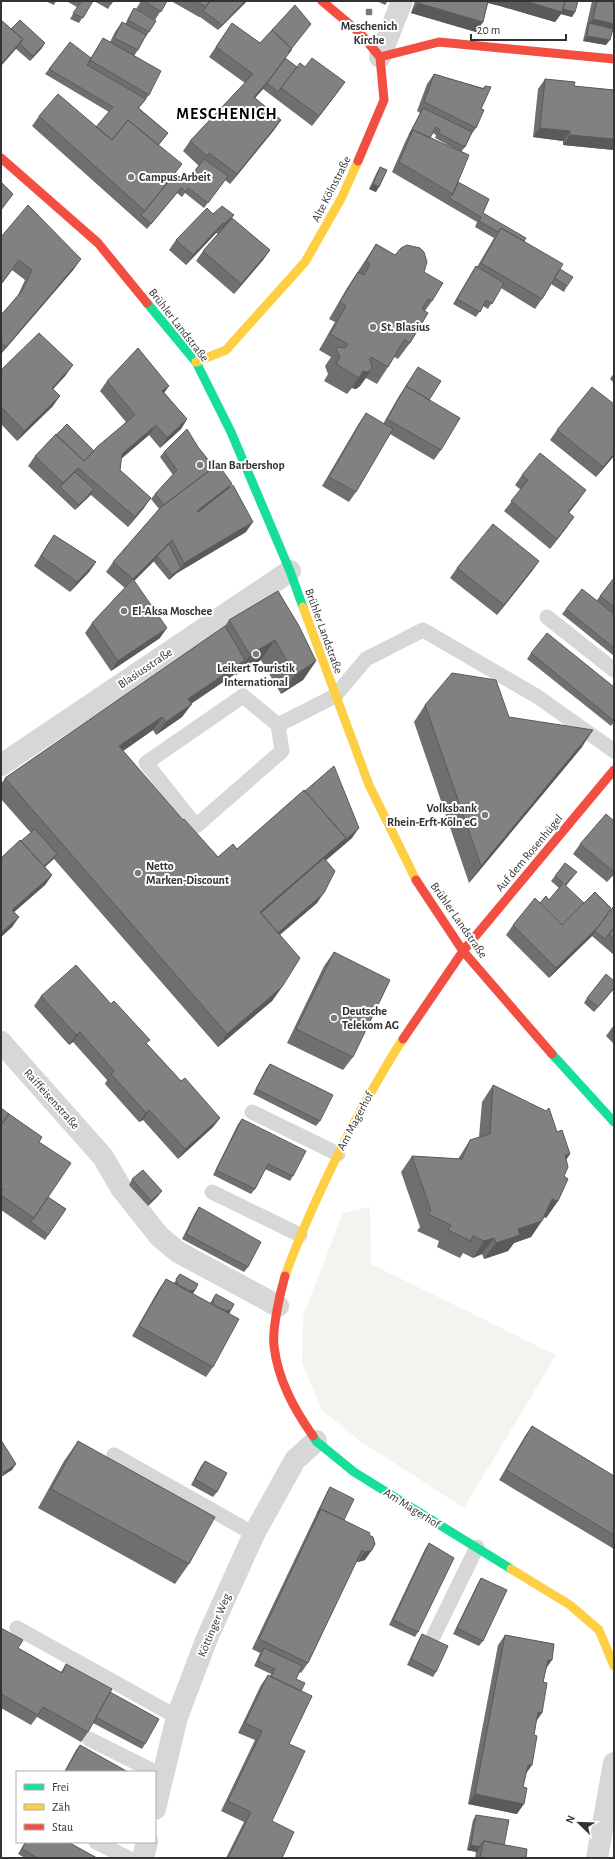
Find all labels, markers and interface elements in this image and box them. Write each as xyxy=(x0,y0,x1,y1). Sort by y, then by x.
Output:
marker: Meschenich Kirche xyxy=(364,7,374,17)
scale bar xyxy=(471,16,566,42)
place label: Meschenich Kirche xyxy=(341,20,397,46)
text: 20 m xyxy=(477,24,500,36)
district label: MESCHENICH xyxy=(176,106,278,122)
street label: Alte Kölnstraße xyxy=(309,154,353,224)
place label: Campus:Arbeit xyxy=(139,171,211,183)
marker: Campus:Arbeit xyxy=(126,172,136,182)
street label: Brühler Landstraße xyxy=(147,286,211,364)
place label: St. Blasius xyxy=(381,321,430,333)
marker: St. Blasius xyxy=(368,322,378,332)
place label: Ilan Barbershop xyxy=(208,459,285,471)
marker: Ilan Barbershop xyxy=(195,460,205,470)
street label: Brühler Landstraße xyxy=(303,587,345,675)
place label: El-Aksa Moschee xyxy=(132,605,212,617)
marker: El-Aksa Moschee xyxy=(119,606,129,616)
street label: Blasiusstraße xyxy=(116,646,174,690)
marker: Leikert Touristik International xyxy=(251,649,261,659)
place label: Leikert Touristik International xyxy=(217,662,295,688)
place label: Volksbank Rhein-Erft-Köln eG xyxy=(387,802,477,828)
marker: Volksbank Rhein-Erft-Köln eG xyxy=(480,810,490,820)
street label: Auf dem Rosenhügel xyxy=(493,812,565,894)
place label: Netto Marken-Discount xyxy=(146,860,229,886)
marker: Netto Marken-Discount xyxy=(133,868,143,878)
street label: Brühler Landstraße xyxy=(428,880,490,960)
place label: Deutsche Telekom AG xyxy=(342,1005,399,1031)
marker: Deutsche Telekom AG xyxy=(329,1013,339,1023)
street label: Raiffeisenstraße xyxy=(22,1067,82,1131)
street label: Am Magerhof xyxy=(335,1089,376,1152)
street label: Am Magerhof xyxy=(382,1486,444,1531)
street label: Köttinger Weg xyxy=(195,1591,233,1658)
legend xyxy=(16,1771,156,1843)
text: Frei xyxy=(52,1781,69,1793)
text: Zäh xyxy=(52,1801,70,1813)
north arrow xyxy=(559,1803,599,1843)
text: N xyxy=(564,1814,577,1825)
text: Stau xyxy=(52,1821,73,1833)

